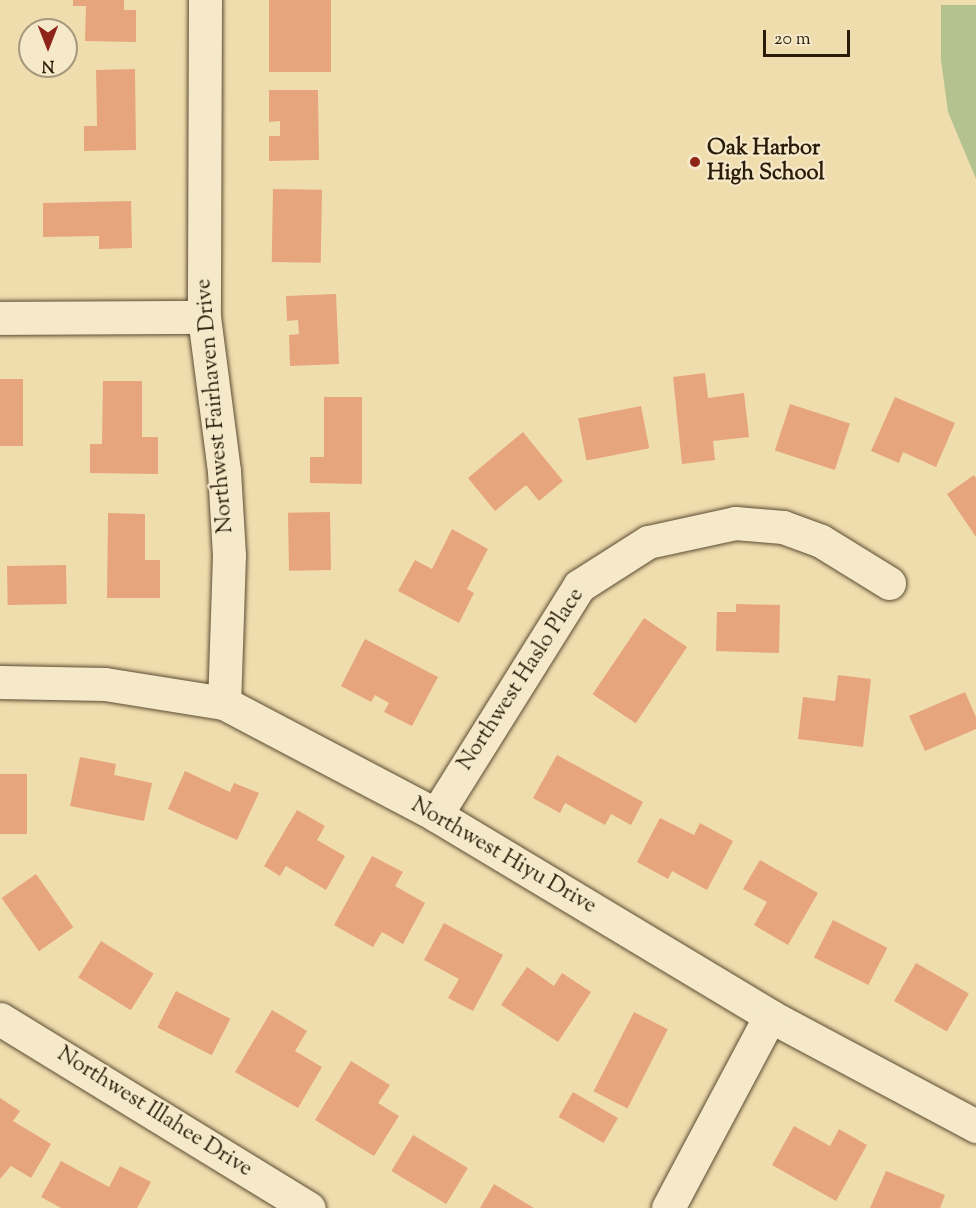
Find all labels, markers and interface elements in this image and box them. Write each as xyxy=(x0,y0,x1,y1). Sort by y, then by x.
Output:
north arrow xyxy=(18,18,78,78)
scale bar xyxy=(766,18,853,56)
text: 20 m xyxy=(774,27,811,53)
text: N xyxy=(42,53,54,76)
place label: Oak Harbor High School xyxy=(707,136,825,188)
marker: Oak Harbor High School xyxy=(688,155,702,169)
street label: Northwest Fairhaven Drive xyxy=(192,278,240,534)
street label: Northwest Haslo Place xyxy=(453,584,591,776)
street label: Northwest Hiyu Drive xyxy=(406,793,600,921)
street label: Northwest Illahee Drive xyxy=(52,1042,256,1184)

